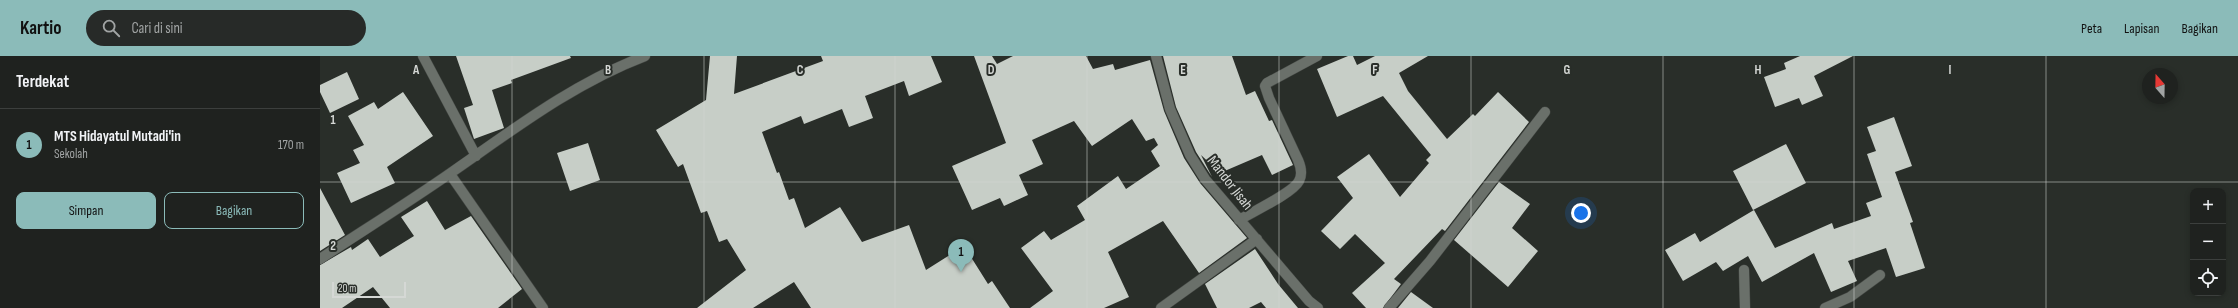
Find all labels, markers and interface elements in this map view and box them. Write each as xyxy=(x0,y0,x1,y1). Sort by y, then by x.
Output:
search box xyxy=(86,10,366,46)
text: Kartio xyxy=(20,17,62,40)
icon: search xyxy=(100,17,122,39)
text: Cari di sini xyxy=(132,19,183,38)
text: Peta xyxy=(2081,20,2102,37)
text: Lapisan xyxy=(2124,20,2159,37)
text: Bagikan xyxy=(2181,20,2218,37)
text: A xyxy=(412,62,420,78)
text: B xyxy=(605,62,611,78)
text: C xyxy=(797,62,804,78)
text: D xyxy=(988,62,995,78)
text: E xyxy=(1180,62,1186,78)
text: F xyxy=(1372,62,1378,78)
text: G xyxy=(1564,62,1571,78)
text: H xyxy=(1755,62,1762,78)
text: I xyxy=(1949,62,1952,78)
north arrow xyxy=(2142,68,2178,104)
text: Terdekat xyxy=(16,72,69,92)
text: 1 xyxy=(330,112,336,128)
text: MTS Hidayatul Mutadi'in xyxy=(54,127,181,146)
text: 1 xyxy=(26,137,32,153)
text: 170 m xyxy=(278,137,304,153)
text: Sekolah xyxy=(54,146,88,162)
street label: Mandor Jisah xyxy=(1203,152,1257,214)
map controls xyxy=(2190,188,2226,296)
button: + xyxy=(2190,188,2226,224)
button: Simpan xyxy=(16,192,156,229)
button: Bagikan xyxy=(164,192,304,229)
your location xyxy=(1571,203,1591,223)
button: − xyxy=(2190,224,2226,260)
text: 2 xyxy=(330,238,336,254)
pin: 1 xyxy=(948,239,974,272)
button: locate xyxy=(2190,260,2226,296)
scale bar xyxy=(332,280,406,299)
text: 20 m xyxy=(338,282,356,295)

